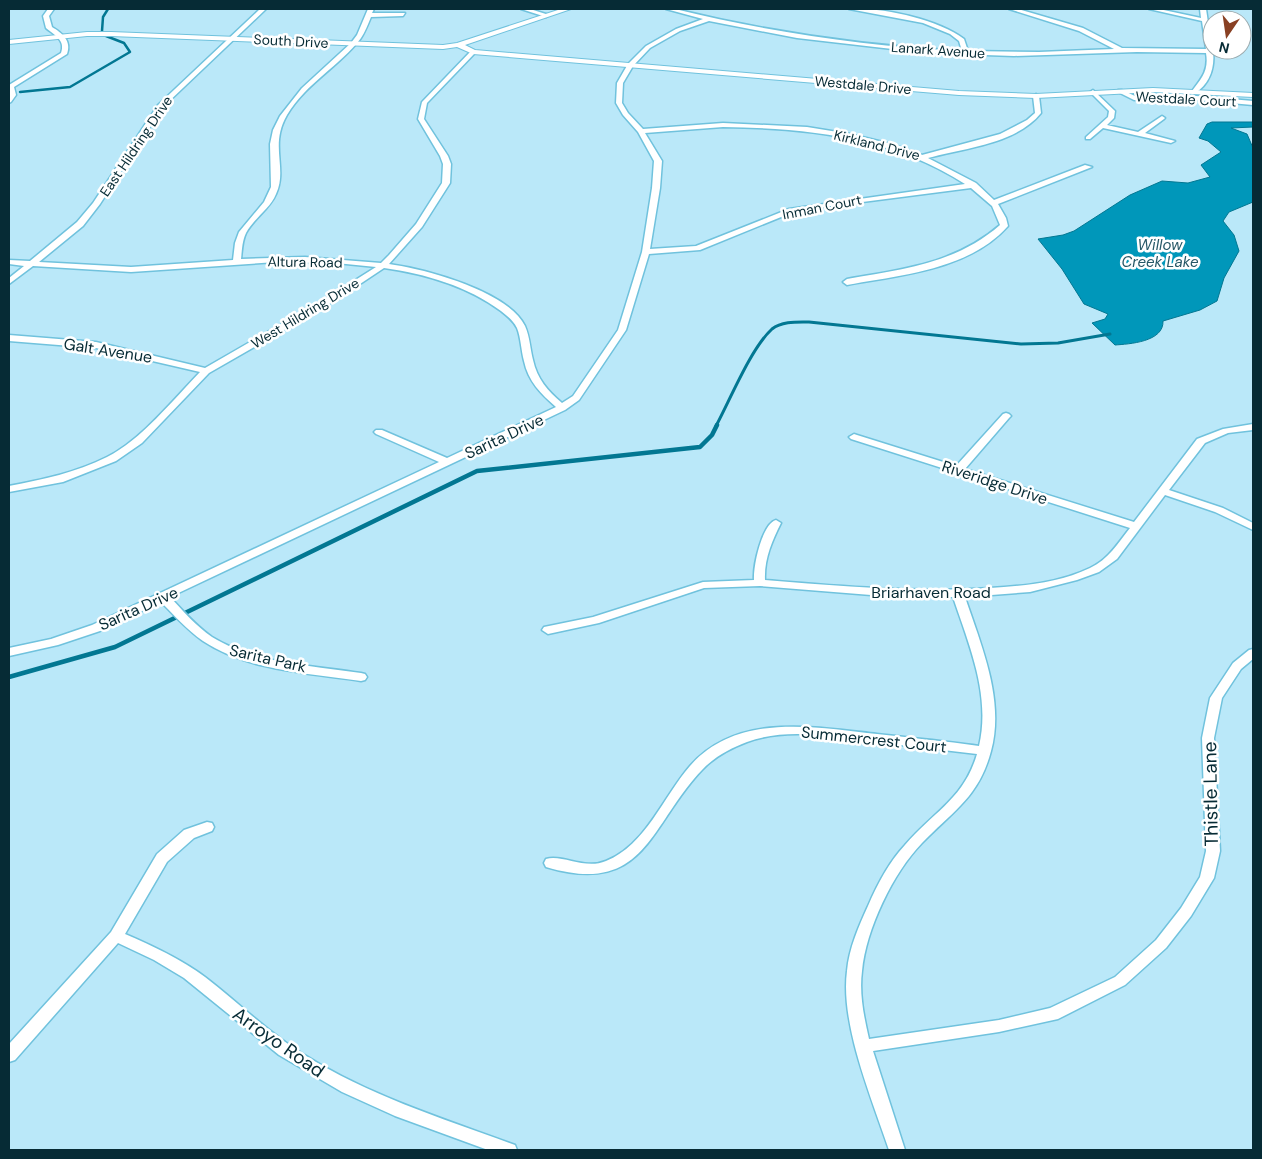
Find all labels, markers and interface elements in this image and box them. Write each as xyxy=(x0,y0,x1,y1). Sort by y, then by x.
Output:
north arrow xyxy=(1202,10,1252,60)
street label: South Drive xyxy=(253,30,329,52)
street label: Lanark Avenue xyxy=(890,38,986,62)
text: N xyxy=(1217,38,1231,58)
street label: Westdale Drive xyxy=(814,72,912,98)
street label: Westdale Court xyxy=(1135,87,1237,111)
street label: East Hildring Drive xyxy=(96,92,176,200)
street label: Kirkland Drive xyxy=(832,126,922,164)
street label: Inman Court xyxy=(781,191,863,223)
water label: Willow Creek Lake xyxy=(1121,235,1199,272)
street label: Altura Road xyxy=(267,252,343,272)
street label: West Hildring Drive xyxy=(248,274,362,352)
street label: Galt Avenue xyxy=(62,333,154,368)
street label: Sarita Drive xyxy=(461,409,547,464)
street label: Riveridge Drive xyxy=(939,455,1050,509)
street label: Sarita Drive xyxy=(95,582,181,635)
street label: Briarhaven Road xyxy=(871,582,991,603)
street label: Sarita Park xyxy=(227,639,309,678)
street label: Summercrest Court xyxy=(800,721,948,758)
street label: Thistle Lane xyxy=(1197,741,1224,847)
street label: Arroyo Road xyxy=(228,1001,330,1083)

